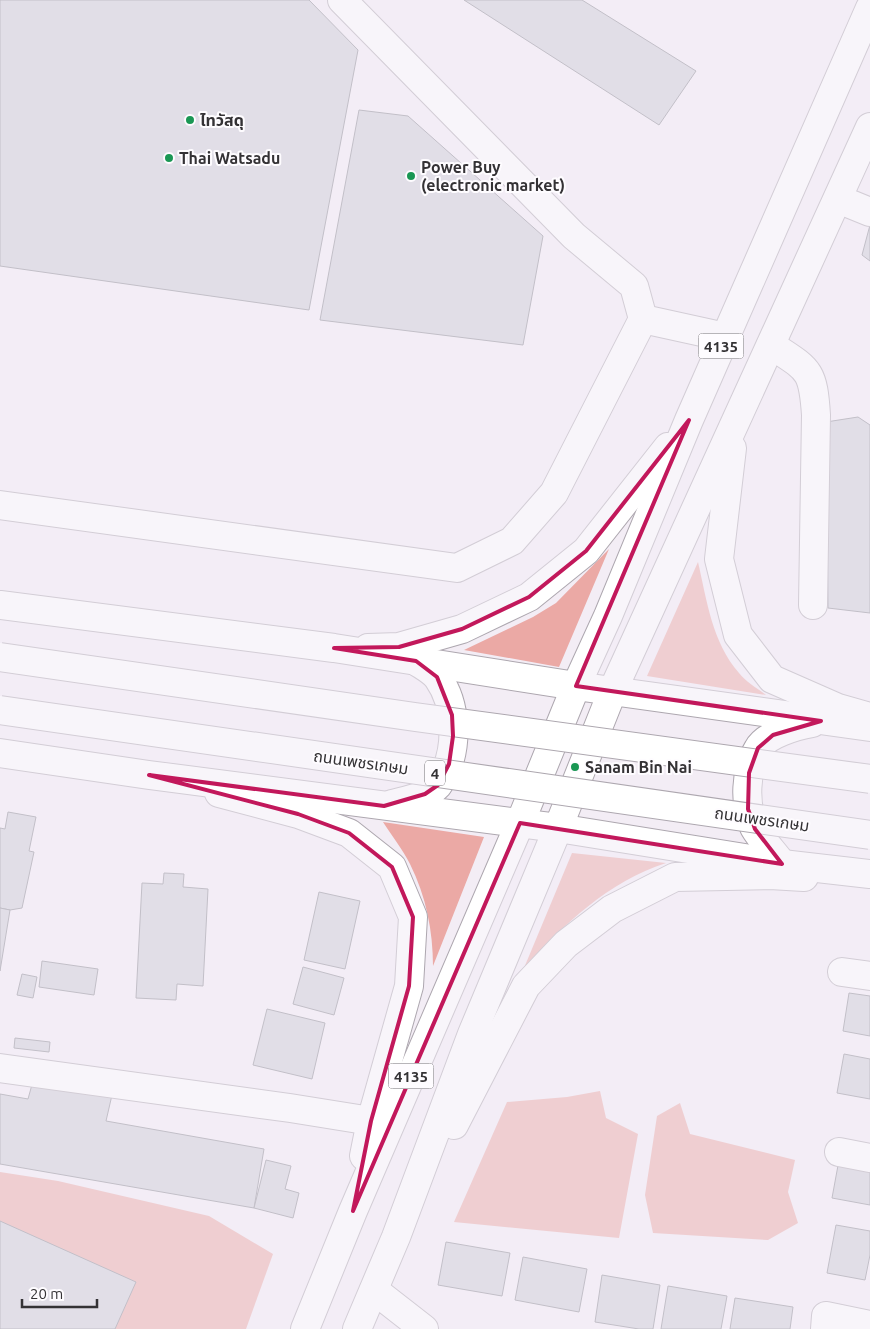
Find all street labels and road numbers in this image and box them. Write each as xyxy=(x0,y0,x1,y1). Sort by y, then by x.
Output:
road number: 4135 xyxy=(698,334,744,358)
street label: ถนนเพชรเกษม xyxy=(312,746,410,778)
road number: 4 xyxy=(425,760,445,786)
street label: ถนนเพชรเกษม xyxy=(713,803,811,835)
road number: 4135 xyxy=(388,1064,434,1088)

